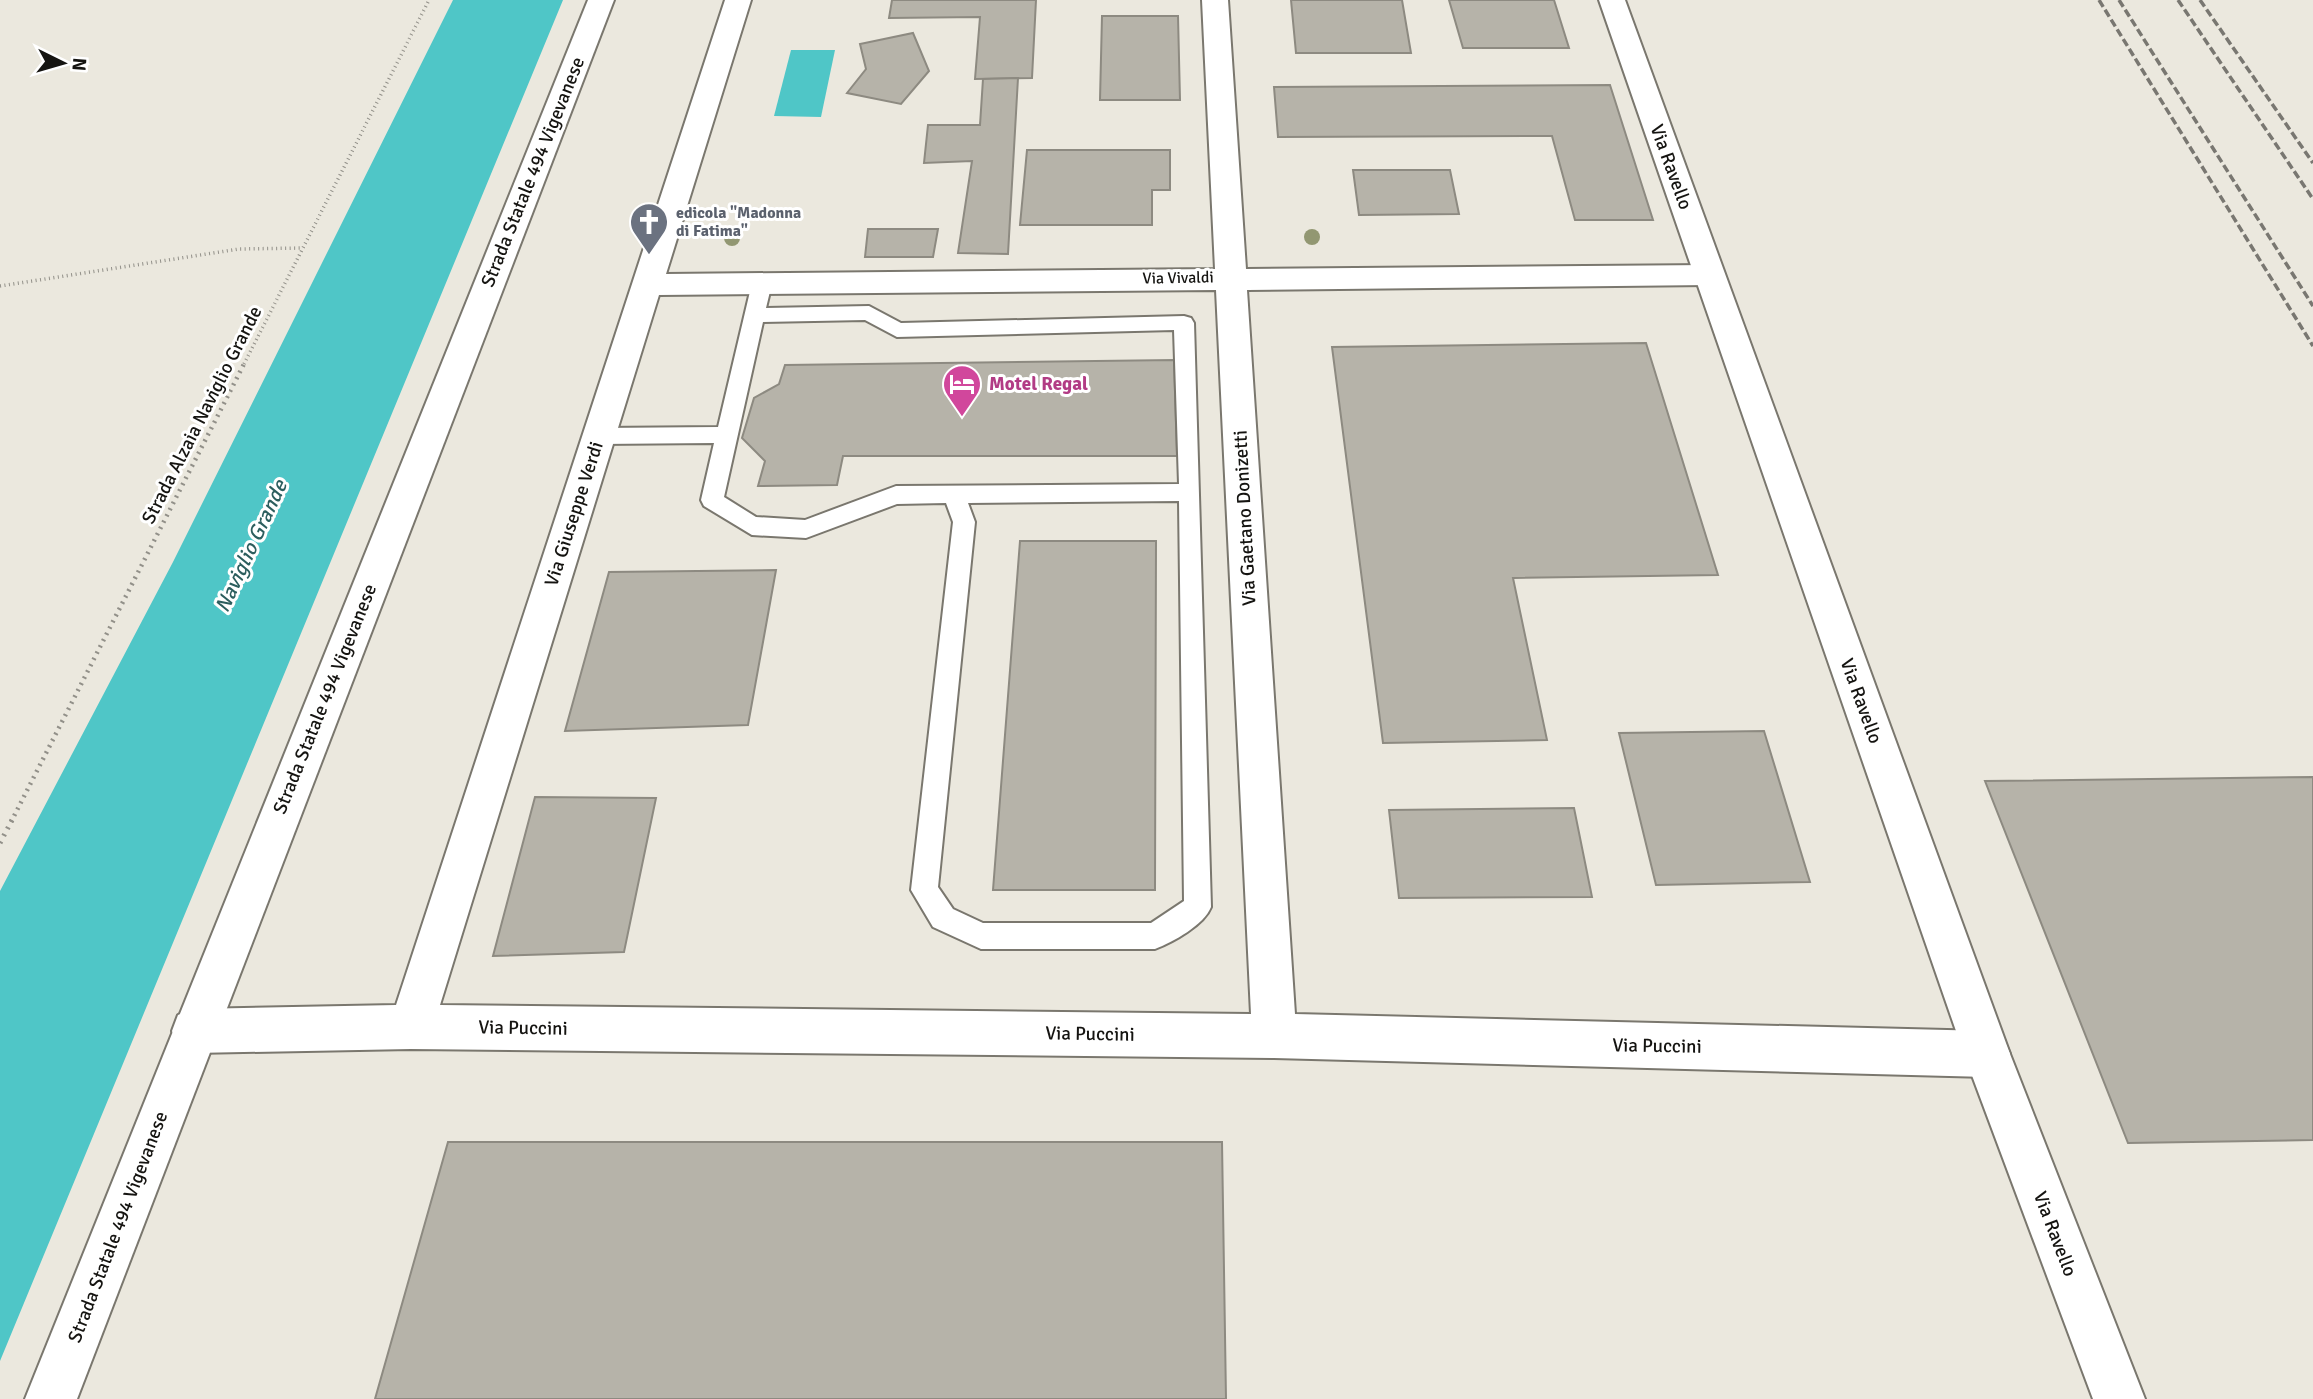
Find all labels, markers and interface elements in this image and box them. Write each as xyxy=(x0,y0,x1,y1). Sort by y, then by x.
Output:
north arrow xyxy=(28,28,98,98)
street label: Strada Statale 494 Vigevanese xyxy=(476,54,590,290)
text: N xyxy=(66,57,91,72)
street label: Via Ravello xyxy=(1644,121,1698,213)
church icon: edicola "Madonna di Fatima" xyxy=(628,201,670,256)
place label: edicola "Madonna di Fatima" xyxy=(676,203,801,241)
street label: Via Vivaldi xyxy=(1142,267,1214,289)
street label: Strada Alzaia Naviglio Grande xyxy=(137,302,267,528)
hotel icon: Motel Regal xyxy=(941,363,983,418)
place label: Motel Regal xyxy=(989,372,1088,396)
street label: Via Gaetano Donizetti xyxy=(1228,430,1262,606)
street label: Via Giuseppe Verdi xyxy=(539,439,609,589)
water label: Naviglio Grande xyxy=(209,474,294,616)
street label: Strada Statale 494 Vigevanese xyxy=(268,581,382,817)
street label: Via Ravello xyxy=(1834,655,1888,747)
street label: Via Puccini xyxy=(478,1015,568,1041)
street label: Via Puccini xyxy=(1045,1021,1135,1047)
street label: Via Puccini xyxy=(1612,1033,1702,1059)
street label: Strada Statale 494 Vigevanese xyxy=(63,1108,173,1346)
street label: Via Ravello xyxy=(2028,1188,2082,1280)

